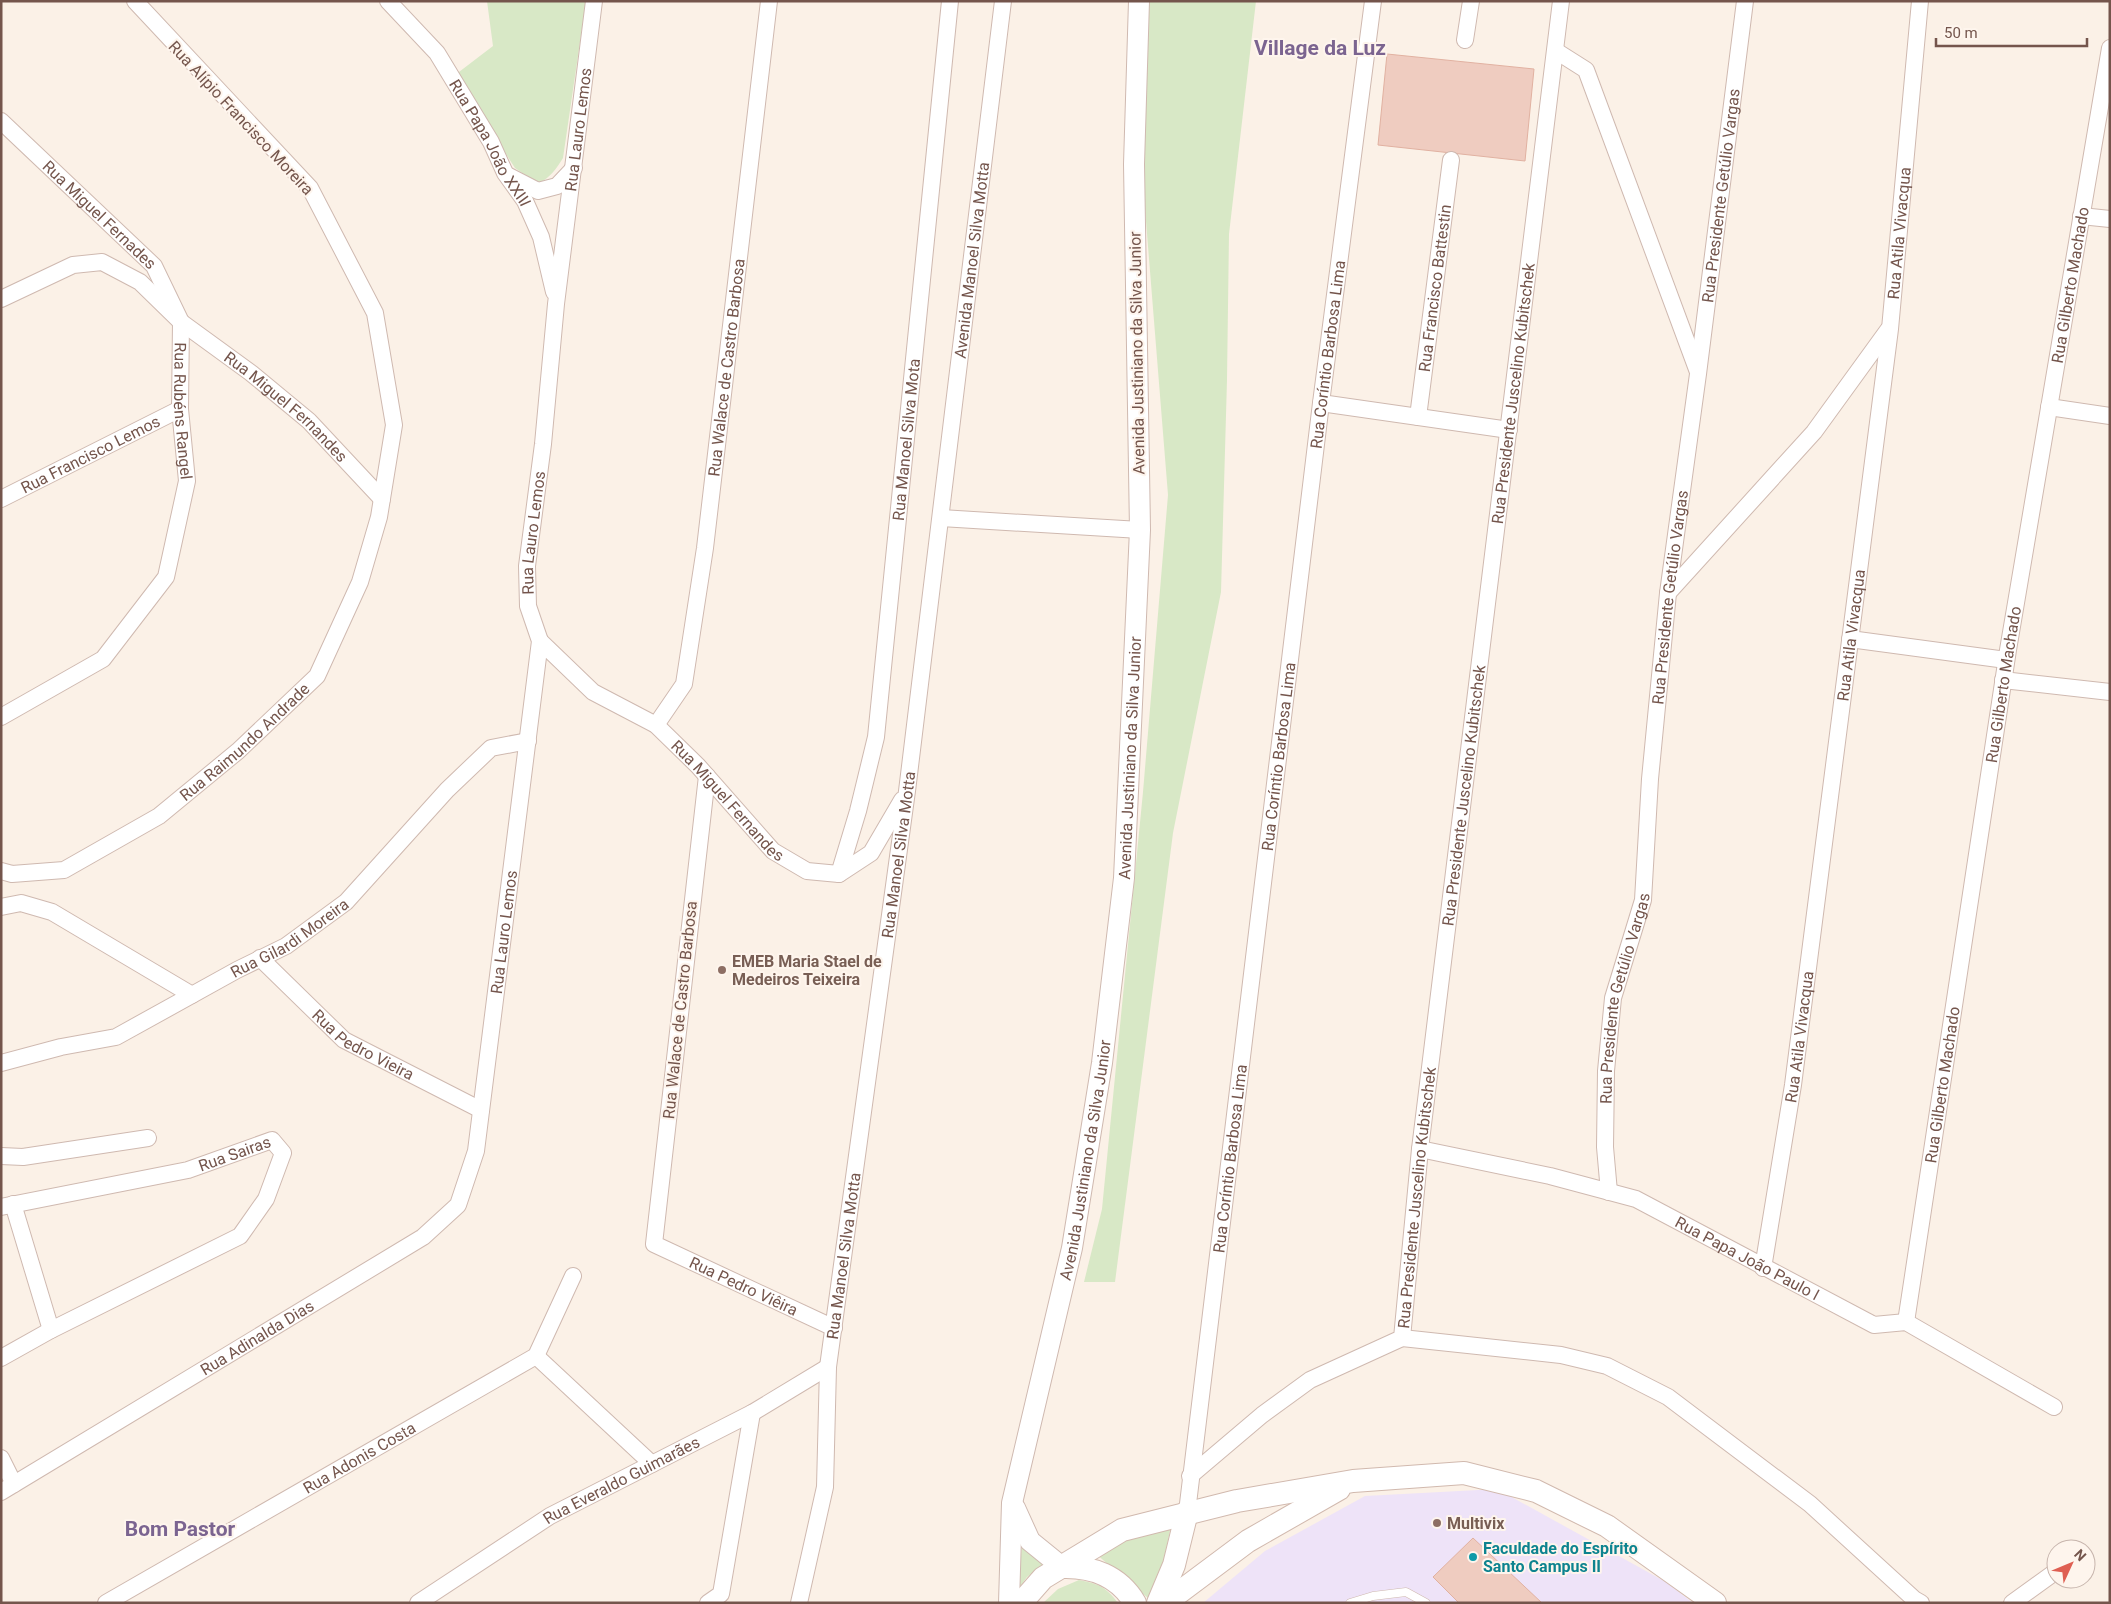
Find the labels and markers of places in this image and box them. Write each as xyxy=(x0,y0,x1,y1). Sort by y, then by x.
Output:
place label: EMEB Maria Stael de Medeiros Teixeira xyxy=(732,952,882,989)
marker: EMEB Maria Stael de Medeiros Teixeira xyxy=(716,964,728,976)
place label: Multivix xyxy=(1447,1514,1505,1533)
marker: Multivix xyxy=(1431,1517,1443,1529)
place label: Faculdade do Espírito Santo Campus II xyxy=(1483,1539,1638,1576)
marker: Faculdade do Espírito Santo Campus II xyxy=(1467,1551,1479,1563)

